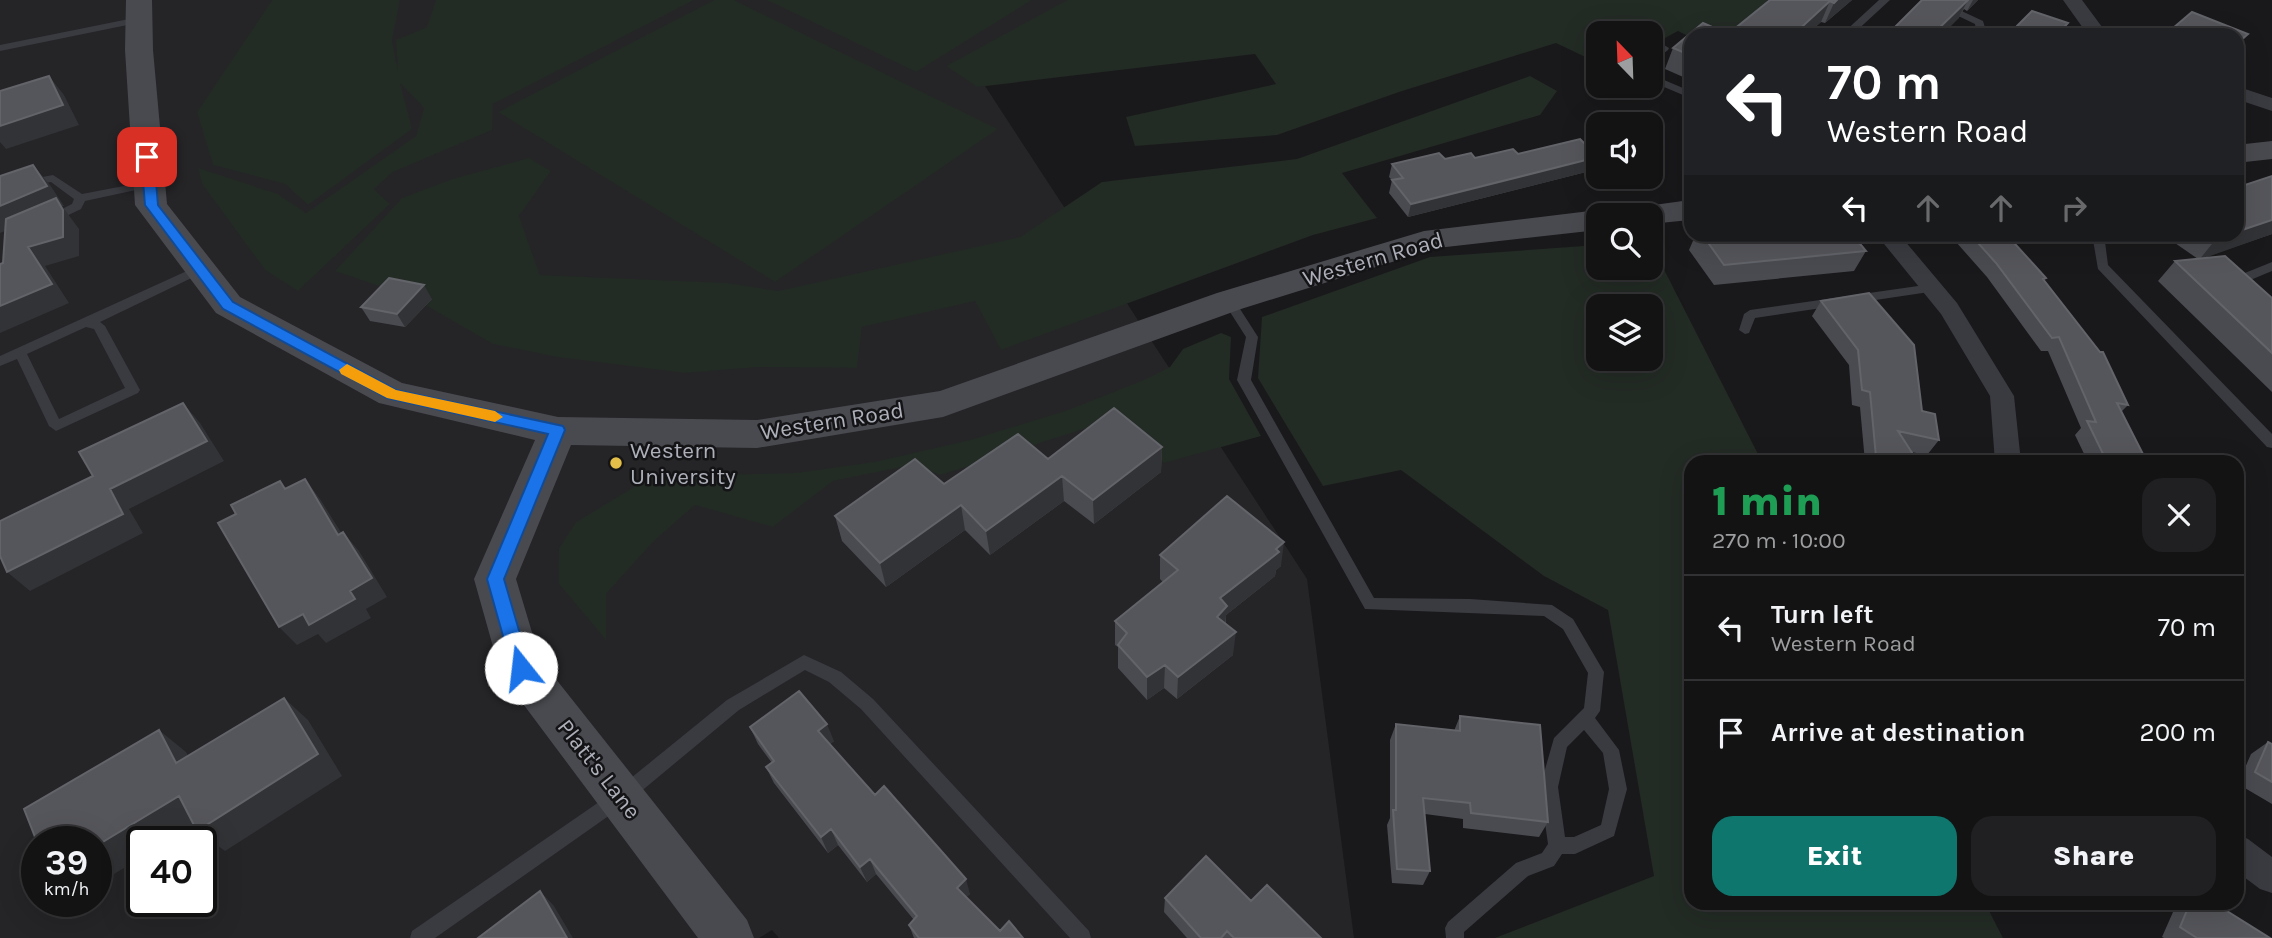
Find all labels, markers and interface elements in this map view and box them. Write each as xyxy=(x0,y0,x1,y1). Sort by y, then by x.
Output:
north arrow xyxy=(1586,21,1662,98)
map controls xyxy=(1586,21,1663,371)
text: 70 m xyxy=(1827,54,1941,111)
icon: left xyxy=(1712,56,1803,147)
button: sound xyxy=(1586,112,1663,189)
text: Western Road xyxy=(1827,113,2028,150)
pin xyxy=(117,127,177,187)
icon: arrive xyxy=(128,138,166,176)
icon: left xyxy=(1836,189,1874,227)
icon: ahead xyxy=(1909,189,1947,227)
icon: ahead xyxy=(1982,189,2020,227)
icon: right xyxy=(2055,189,2093,227)
button: search xyxy=(1586,203,1663,280)
street label: Western Road xyxy=(1300,226,1446,292)
button: layers xyxy=(1586,294,1663,371)
street label: Western Road xyxy=(758,396,906,446)
place label: Western University xyxy=(630,437,736,490)
marker: Western University xyxy=(608,455,624,471)
text: 1 min xyxy=(1712,476,1822,526)
button: close xyxy=(2142,478,2216,552)
text: 270 m · 10:00 xyxy=(1712,527,1846,554)
text: Turn left xyxy=(1771,599,1873,630)
icon: left xyxy=(1712,609,1750,647)
text: 70 m xyxy=(2158,612,2216,643)
text: Western Road xyxy=(1771,630,1916,657)
position arrow xyxy=(484,631,558,705)
street label: Platt's Lane xyxy=(552,714,646,824)
icon: arrive xyxy=(1712,714,1750,752)
text: Arrive at destination xyxy=(1771,717,2025,748)
text: 200 m xyxy=(2140,717,2216,748)
button: Exit xyxy=(1712,816,1957,896)
button: Share xyxy=(1971,816,2216,896)
speed limit sign: 40 xyxy=(126,826,217,917)
text: 39 xyxy=(45,842,88,883)
text: km/h xyxy=(44,878,89,900)

